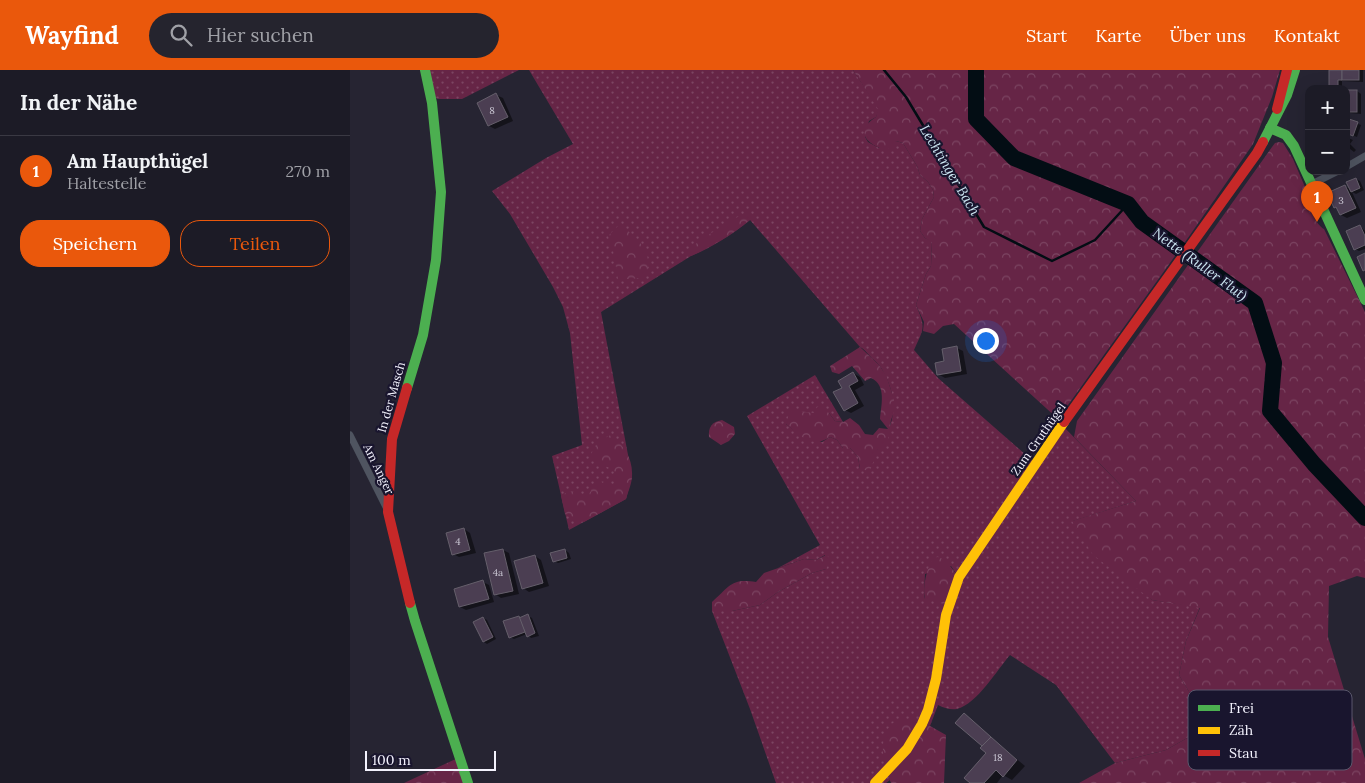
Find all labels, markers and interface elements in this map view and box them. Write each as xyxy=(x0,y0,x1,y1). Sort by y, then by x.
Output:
search box xyxy=(149,13,499,58)
text: Wayfind xyxy=(25,20,119,51)
icon: search xyxy=(167,21,195,49)
text: Hier suchen xyxy=(207,23,314,47)
text: Start xyxy=(1026,24,1067,47)
text: Karte xyxy=(1095,24,1141,47)
text: Über uns xyxy=(1169,24,1246,47)
text: Kontakt xyxy=(1274,24,1340,47)
map controls xyxy=(1305,85,1350,175)
button: + xyxy=(1305,85,1350,130)
text: In der Nähe xyxy=(20,89,137,116)
house number: 8 xyxy=(489,104,495,117)
water label: Lechtinger Bach xyxy=(916,121,984,219)
button: − xyxy=(1305,130,1350,175)
text: Am Haupthügel xyxy=(67,149,208,173)
text: 1 xyxy=(33,161,39,181)
text: 270 m xyxy=(286,161,330,181)
text: Haltestelle xyxy=(67,173,146,193)
pin: 1 xyxy=(1301,181,1333,222)
house number: 3 xyxy=(1338,194,1344,207)
button: Speichern xyxy=(20,220,170,267)
button: Teilen xyxy=(180,220,330,267)
water label: Nette (Ruller Flut) xyxy=(1149,224,1251,304)
your location xyxy=(973,328,999,354)
street label: In der Masch xyxy=(374,360,408,434)
street label: Zum Gruthügel xyxy=(1007,400,1069,478)
street label: Am Anger xyxy=(360,440,398,497)
house number: 4 xyxy=(455,535,461,548)
house number: 4a xyxy=(493,566,503,579)
legend xyxy=(1188,690,1352,770)
text: Frei xyxy=(1229,699,1254,717)
text: Zäh xyxy=(1229,721,1253,739)
text: Stau xyxy=(1229,744,1258,762)
scale bar xyxy=(365,748,496,771)
text: 100 m xyxy=(372,751,411,769)
house number: 18 xyxy=(993,751,1003,764)

